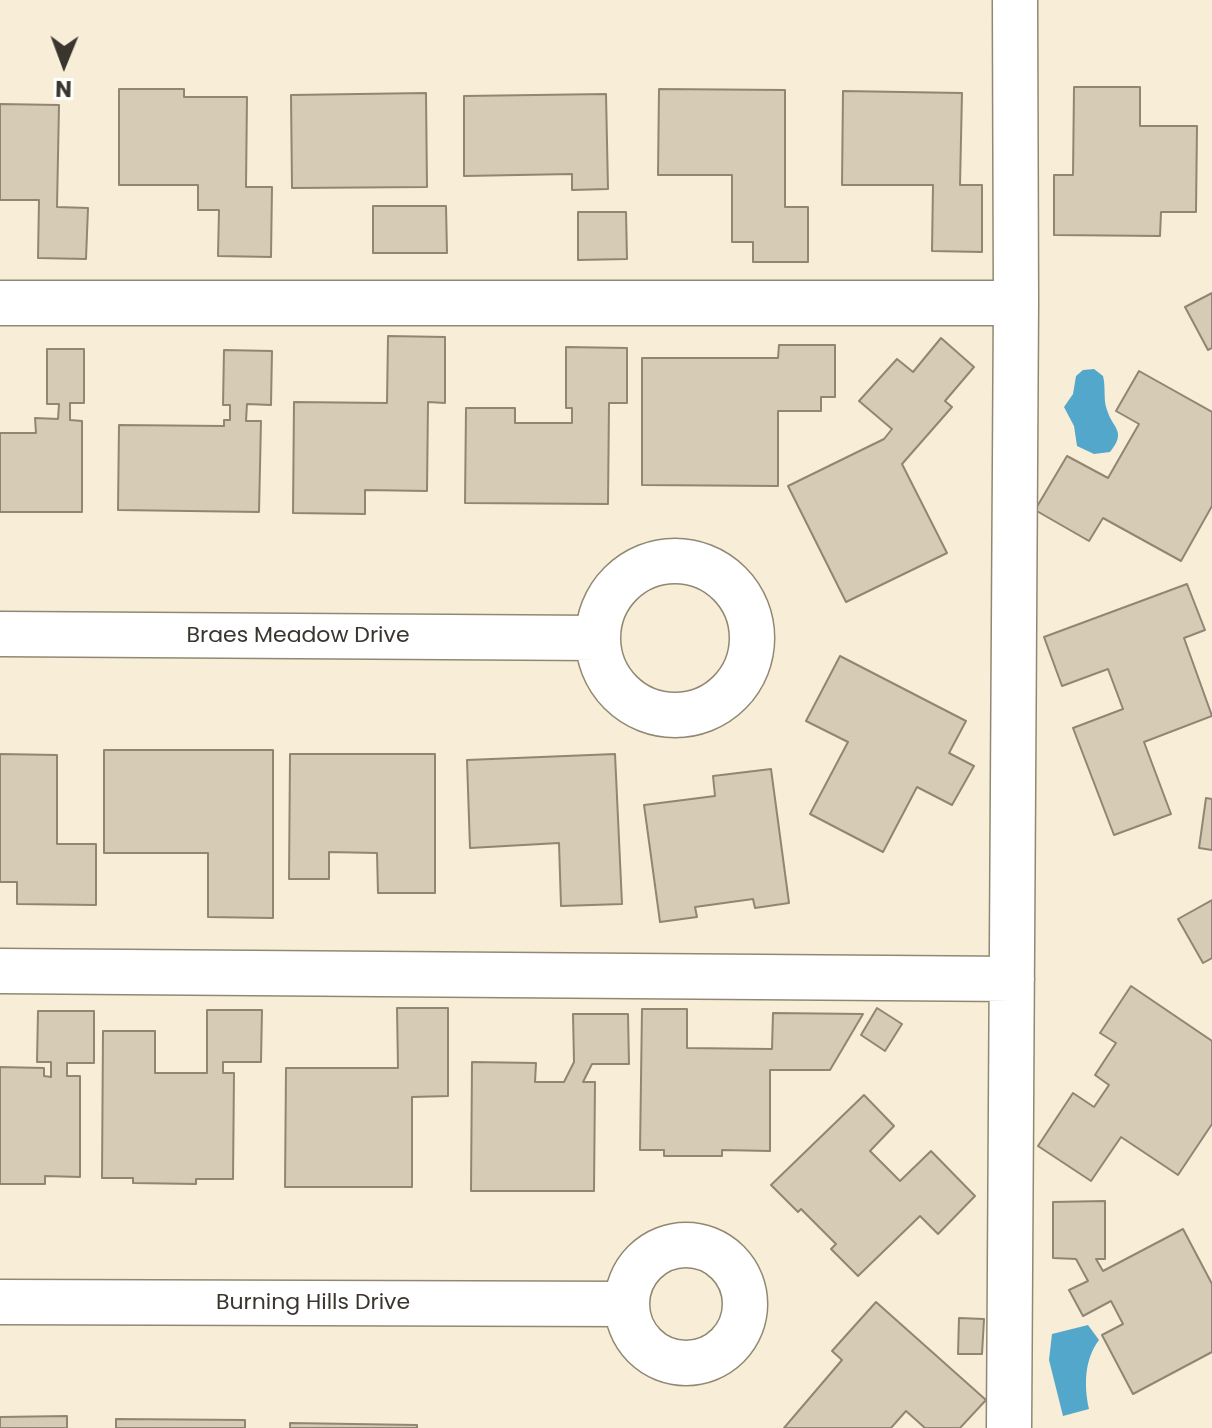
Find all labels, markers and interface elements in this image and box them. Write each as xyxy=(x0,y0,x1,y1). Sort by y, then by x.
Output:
north arrow xyxy=(24,24,104,104)
text: N xyxy=(55,73,72,104)
street label: Braes Meadow Drive xyxy=(186,623,410,649)
street label: Burning Hills Drive xyxy=(216,1290,410,1316)

